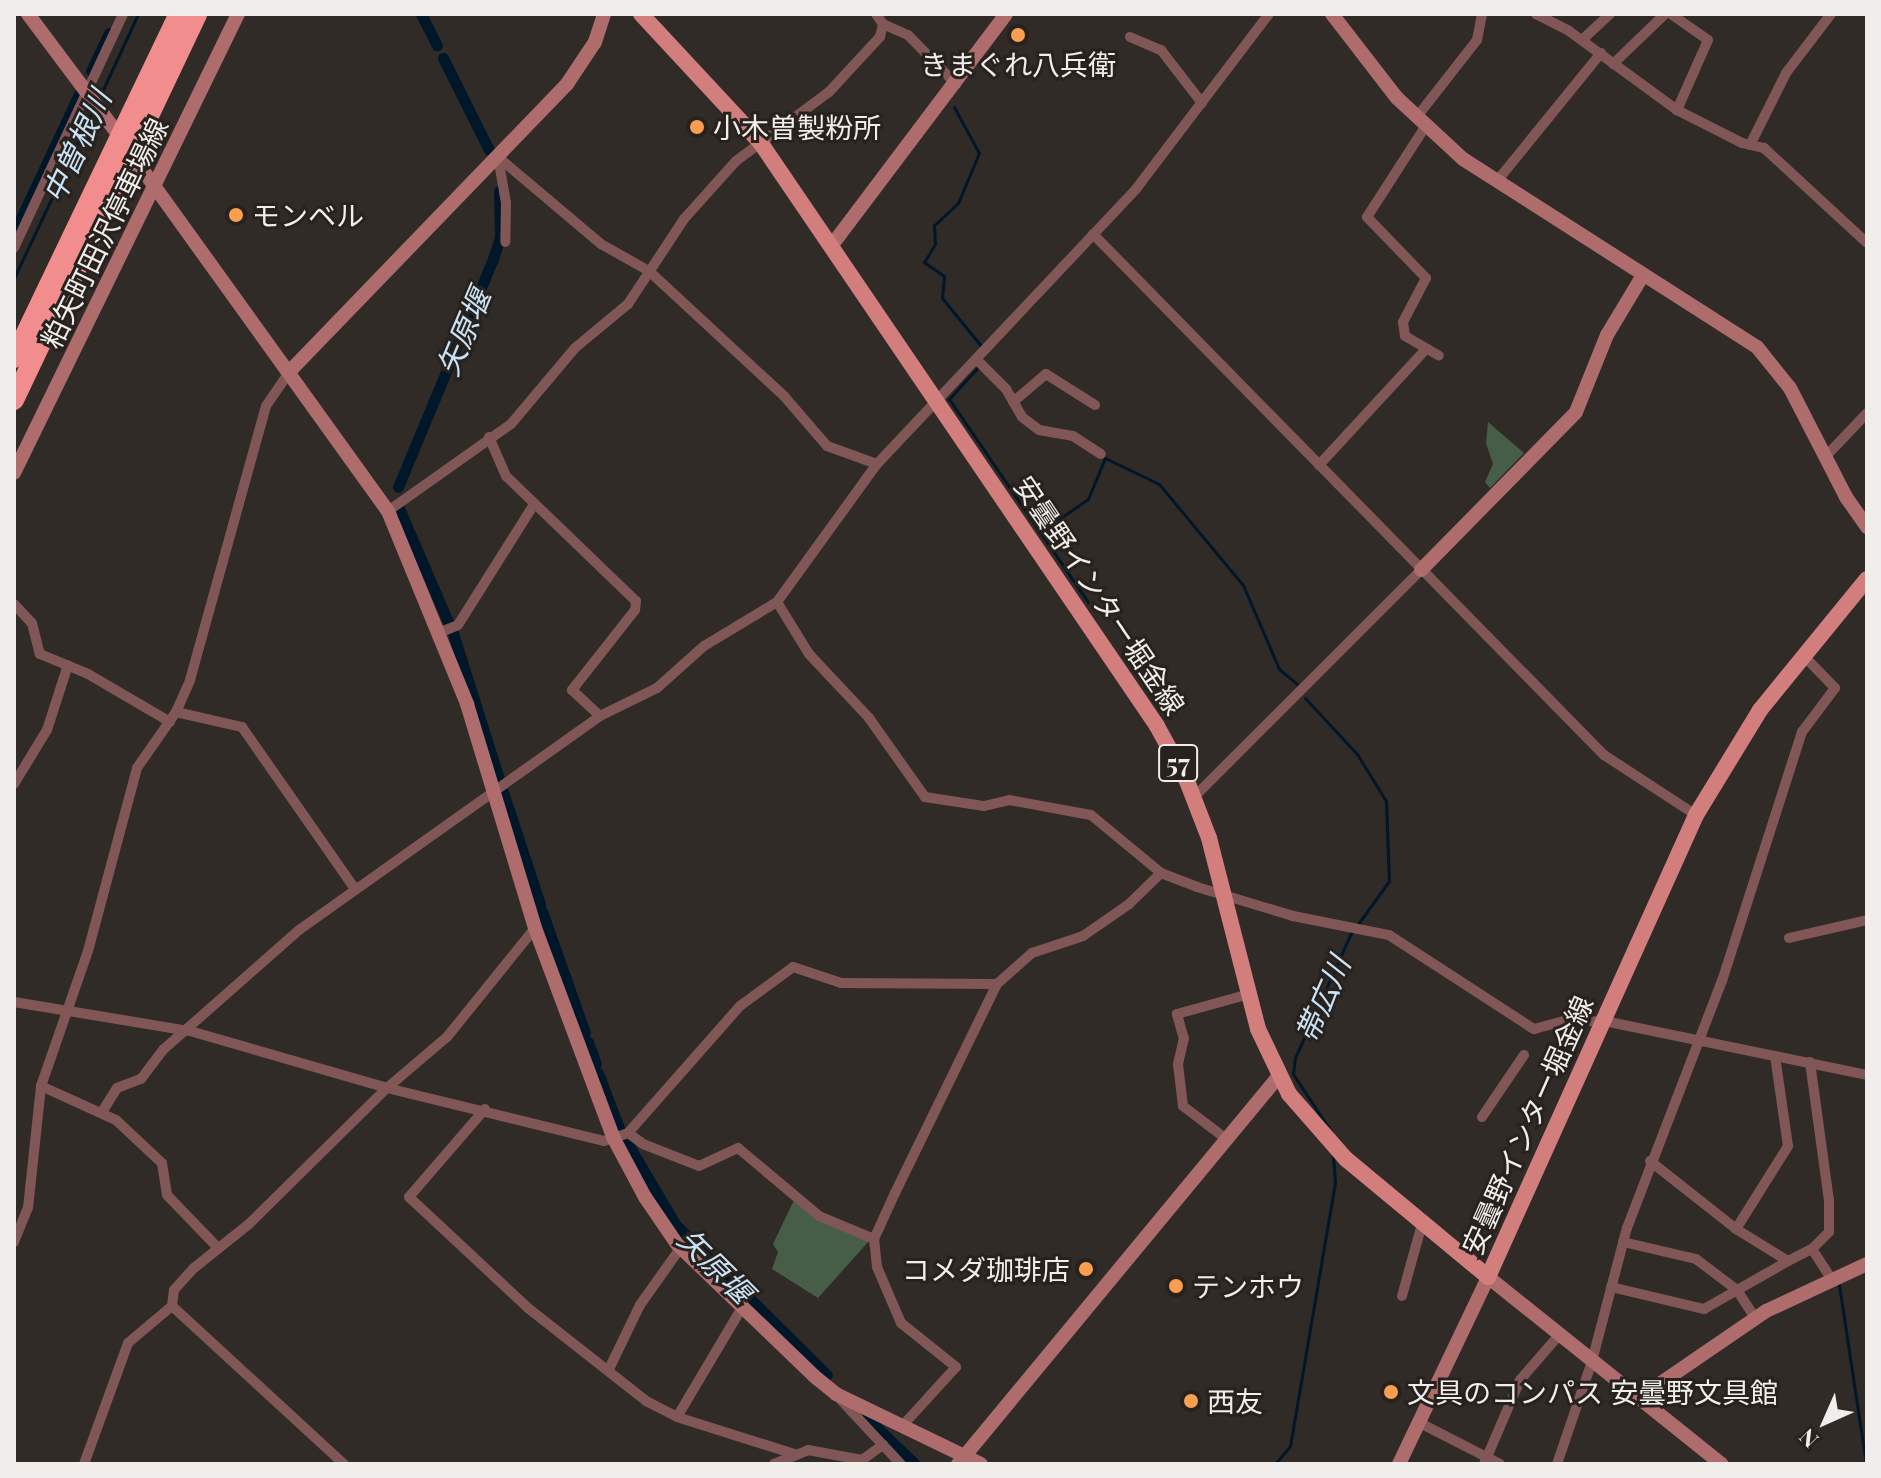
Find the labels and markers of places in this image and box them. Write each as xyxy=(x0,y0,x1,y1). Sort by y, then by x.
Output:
marker: きまぐれ八兵衛 xyxy=(1009,26,1027,44)
place label: きまぐれ八兵衛 xyxy=(920,47,1116,81)
place label: 小木曽製粉所 xyxy=(713,110,881,144)
marker: 小木曽製粉所 xyxy=(688,118,706,136)
place label: モンベル xyxy=(252,198,364,232)
marker: モンベル xyxy=(227,206,245,224)
place label: コメダ珈琲店 xyxy=(902,1252,1070,1286)
marker: コメダ珈琲店 xyxy=(1077,1260,1095,1278)
place label: テンホウ xyxy=(1192,1269,1304,1303)
marker: テンホウ xyxy=(1167,1277,1185,1295)
place label: 文具のコンパス 安曇野文具館 xyxy=(1407,1375,1778,1409)
marker: 文具のコンパス 安曇野文具館 xyxy=(1382,1383,1400,1401)
place label: 西友 xyxy=(1207,1384,1263,1418)
marker: 西友 xyxy=(1182,1392,1200,1410)

